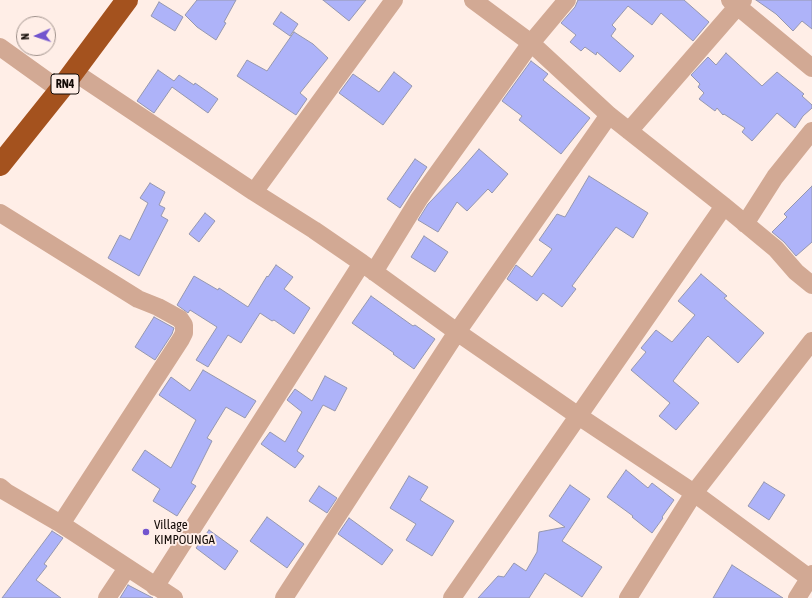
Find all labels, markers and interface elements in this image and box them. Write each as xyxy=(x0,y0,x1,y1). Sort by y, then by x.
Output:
north arrow xyxy=(16,16,56,56)
text: N xyxy=(19,33,31,40)
road number: RN4 xyxy=(51,74,79,94)
place label: Village KIMPOUNGA xyxy=(154,517,215,548)
marker: Village KIMPOUNGA xyxy=(141,527,151,537)

